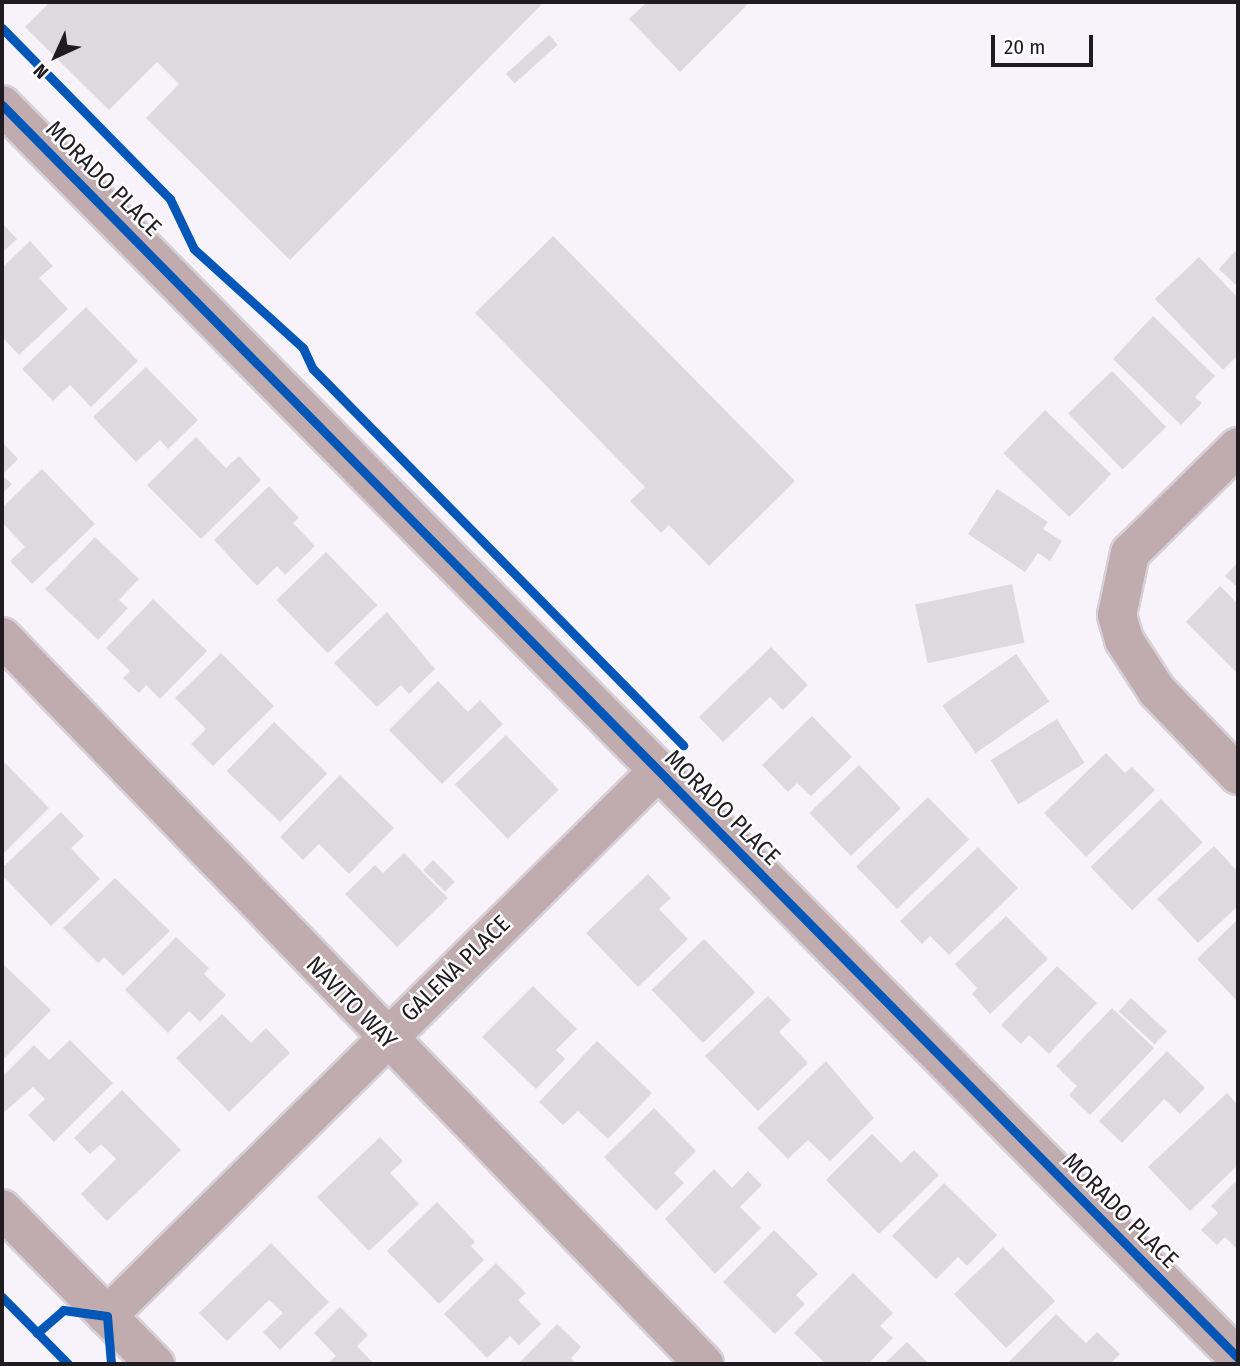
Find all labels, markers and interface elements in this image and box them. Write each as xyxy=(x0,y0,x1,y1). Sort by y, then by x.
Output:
north arrow xyxy=(21,21,91,91)
scale bar xyxy=(995,21,1096,65)
text: 20 m xyxy=(1004,34,1045,60)
text: N xyxy=(29,59,53,83)
street label: MORADO PLACE xyxy=(39,115,167,243)
street label: MORADO PLACE xyxy=(658,744,786,872)
street label: GALENA PLACE xyxy=(396,910,516,1028)
street label: NAVITO WAY xyxy=(300,951,402,1055)
street label: MORADO PLACE xyxy=(1056,1147,1184,1275)

